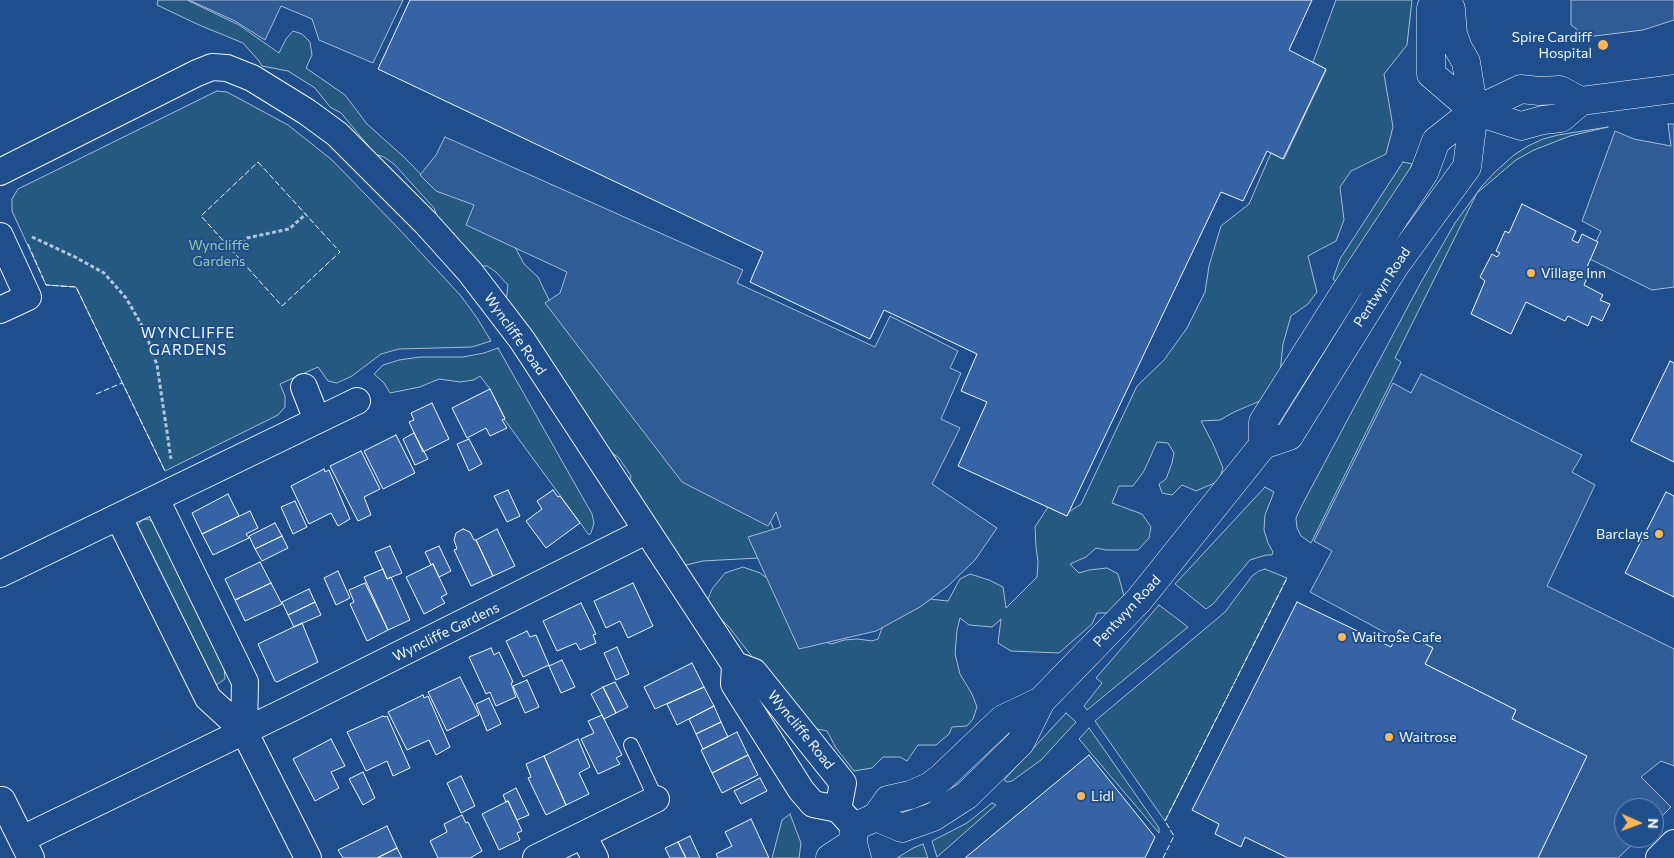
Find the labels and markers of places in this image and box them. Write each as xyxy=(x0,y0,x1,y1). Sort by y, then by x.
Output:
place label: Spire Cardiff Hospital xyxy=(1512,29,1592,62)
marker: Spire Cardiff Hospital xyxy=(1596,38,1610,52)
place label: Village Inn xyxy=(1541,265,1606,281)
marker: Village Inn xyxy=(1525,267,1537,279)
place label: Barclays xyxy=(1596,526,1649,542)
marker: Barclays xyxy=(1653,528,1665,540)
place label: Waitrose Cafe xyxy=(1352,629,1442,645)
marker: Waitrose Cafe xyxy=(1336,631,1348,643)
place label: Waitrose xyxy=(1399,729,1457,745)
marker: Waitrose xyxy=(1383,731,1395,743)
place label: Lidl xyxy=(1091,788,1114,804)
marker: Lidl xyxy=(1075,790,1087,802)

